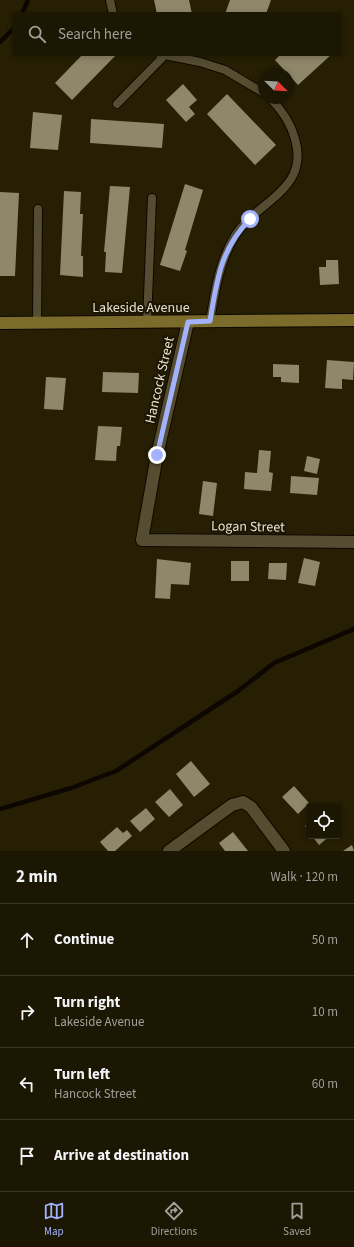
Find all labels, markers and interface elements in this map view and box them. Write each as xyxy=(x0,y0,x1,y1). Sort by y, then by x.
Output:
search box xyxy=(12,12,342,56)
icon: search xyxy=(26,23,48,45)
text: Search here xyxy=(58,24,132,45)
north arrow xyxy=(258,68,294,104)
route start xyxy=(241,210,259,228)
street label: Lakeside Avenue xyxy=(92,298,190,318)
street label: Hancock Street xyxy=(140,335,180,426)
route end xyxy=(148,446,166,464)
street label: Logan Street xyxy=(211,516,285,538)
map controls xyxy=(306,803,342,839)
button: locate xyxy=(306,803,342,839)
text: 2 min xyxy=(16,865,57,889)
text: Walk · 120 m xyxy=(270,868,338,886)
icon: ahead xyxy=(16,929,38,951)
text: Continue xyxy=(54,929,114,950)
text: 50 m xyxy=(312,931,338,949)
text: Turn right xyxy=(54,992,120,1013)
icon: right xyxy=(16,1001,38,1023)
text: 10 m xyxy=(312,1003,338,1021)
text: Lakeside Avenue xyxy=(54,1013,145,1031)
text: Turn left xyxy=(54,1064,110,1085)
icon: left xyxy=(16,1073,38,1095)
text: 60 m xyxy=(312,1075,338,1093)
text: Hancock Street xyxy=(54,1085,136,1103)
icon: arrive xyxy=(16,1145,38,1167)
text: Arrive at destination xyxy=(54,1145,189,1166)
tab: Map xyxy=(43,1200,65,1239)
tab: Directions xyxy=(151,1200,197,1239)
tab: Saved xyxy=(283,1200,311,1239)

